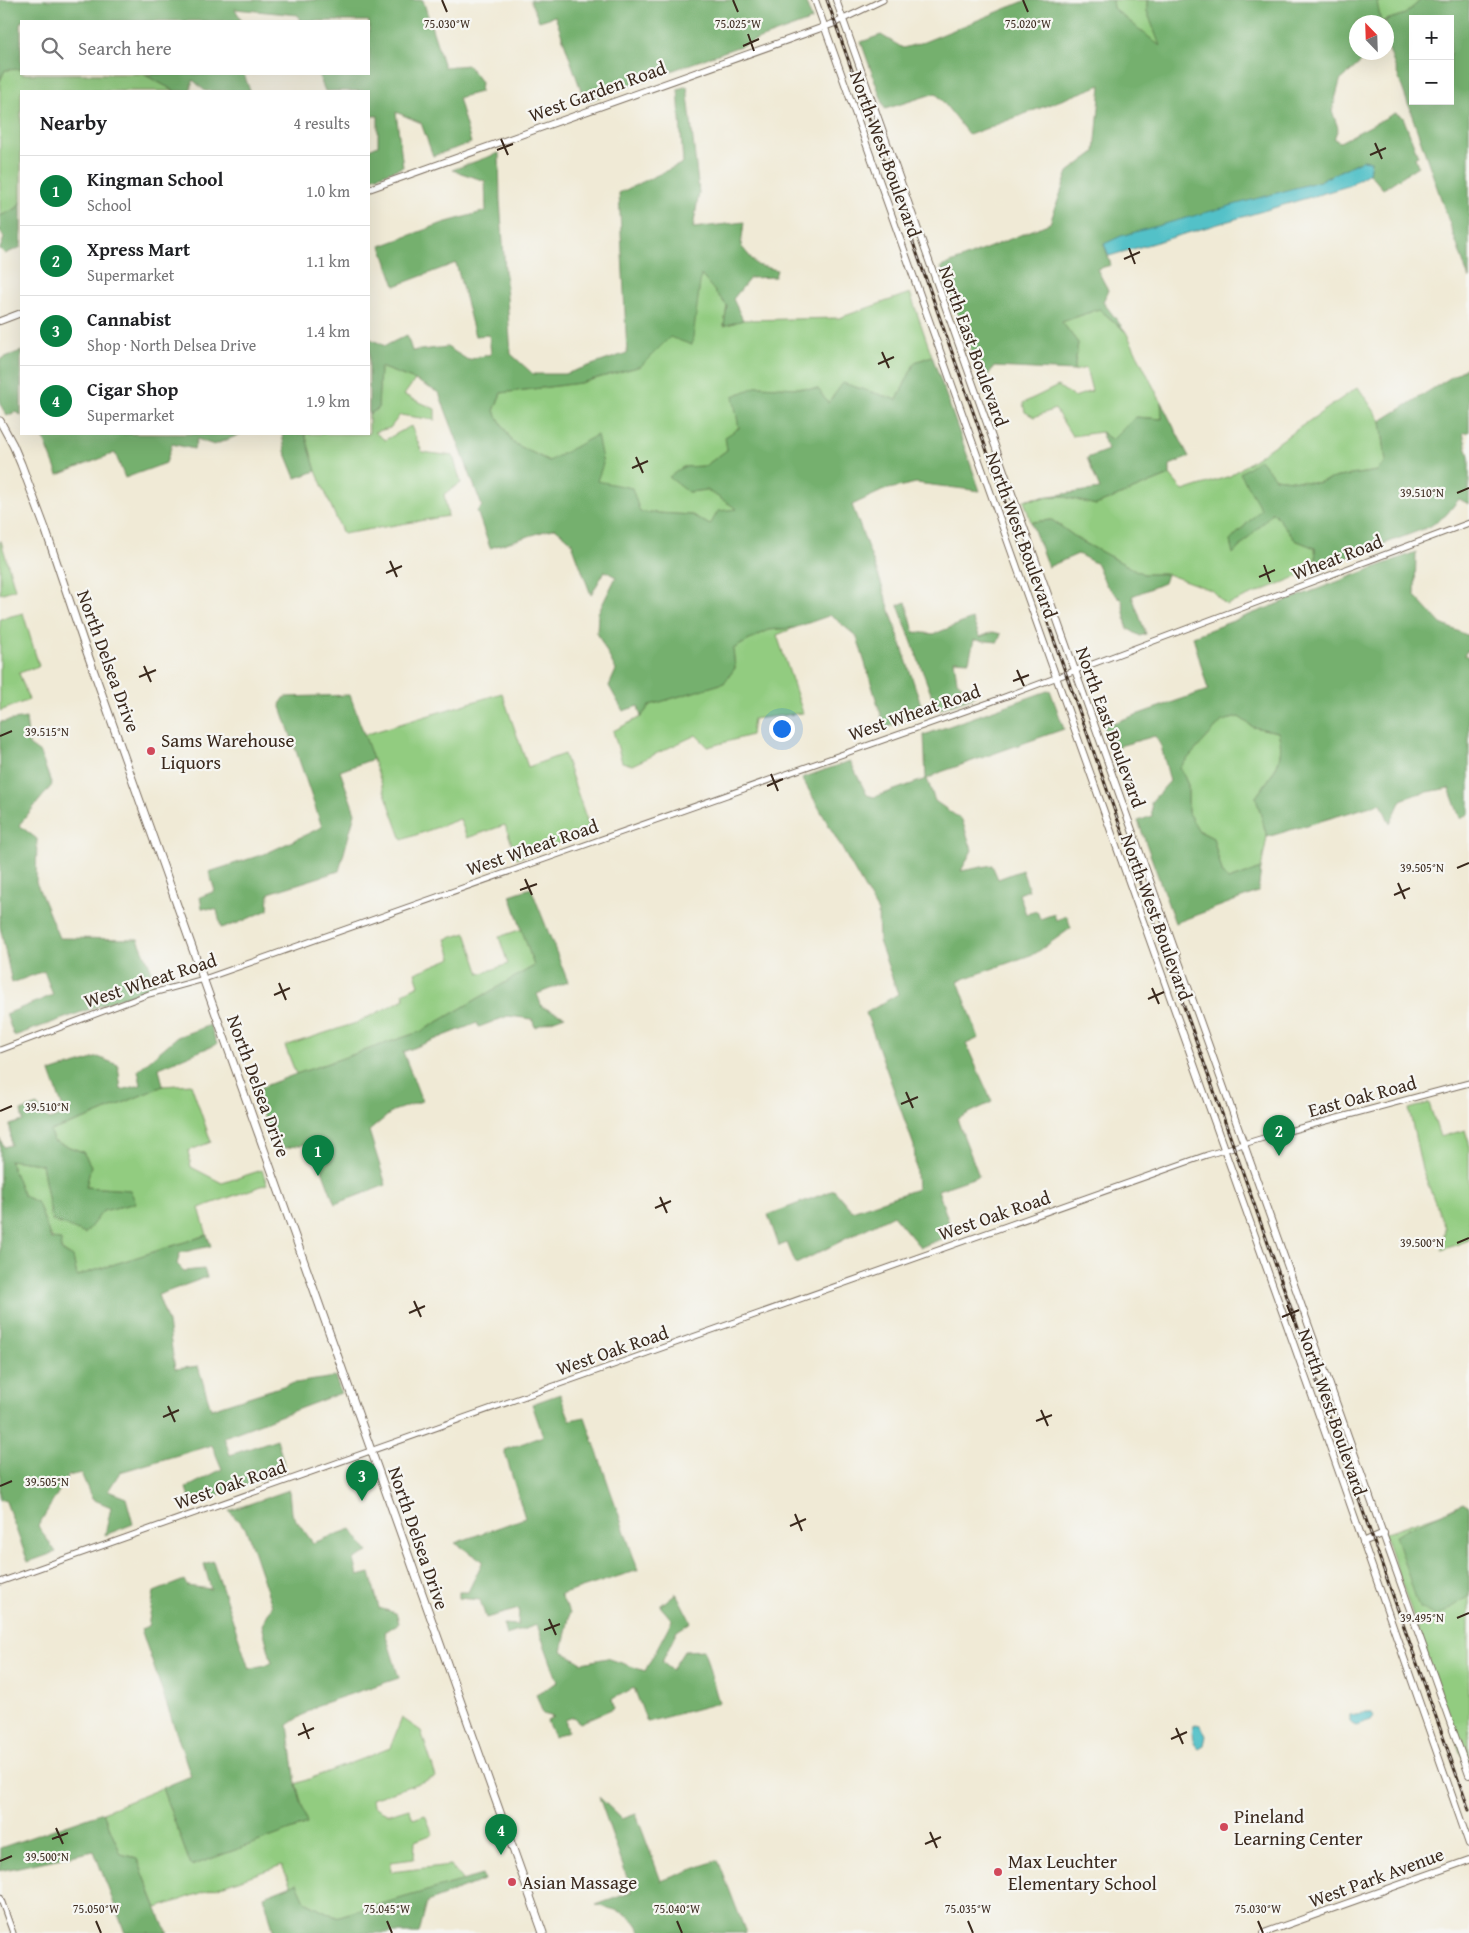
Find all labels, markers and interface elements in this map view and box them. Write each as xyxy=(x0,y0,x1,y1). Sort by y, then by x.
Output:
text: 75.030°W xyxy=(424,15,471,32)
text: 75.025°W xyxy=(715,15,762,32)
text: 75.020°W xyxy=(1005,15,1052,32)
north arrow xyxy=(1349,15,1394,60)
map controls xyxy=(1409,15,1454,105)
button: + xyxy=(1409,15,1454,60)
search box xyxy=(20,20,370,75)
icon: search xyxy=(38,34,66,62)
text: Search here xyxy=(78,34,172,62)
street label: West Garden Road xyxy=(524,53,670,129)
button: − xyxy=(1409,60,1454,105)
street label: North West Boulevard xyxy=(843,67,929,242)
text: Nearby xyxy=(40,107,107,138)
text: 4 results xyxy=(293,111,350,135)
text: Kingman School xyxy=(87,165,223,193)
text: 1 xyxy=(52,179,60,203)
text: 1.0 km xyxy=(306,179,350,203)
text: School xyxy=(87,193,131,217)
text: Xpress Mart xyxy=(87,235,190,263)
text: 2 xyxy=(52,249,60,273)
text: 1.1 km xyxy=(306,249,350,273)
street label: North East Boulevard xyxy=(932,262,1016,431)
text: Supermarket xyxy=(87,263,174,287)
text: Cannabist xyxy=(87,305,171,333)
text: 3 xyxy=(52,319,60,343)
text: 1.4 km xyxy=(306,319,350,343)
text: Shop · North Delsea Drive xyxy=(87,333,256,357)
text: Cigar Shop xyxy=(87,375,178,403)
text: 4 xyxy=(52,389,60,413)
text: 1.9 km xyxy=(306,389,350,413)
text: Supermarket xyxy=(87,403,174,427)
street label: North West Boulevard xyxy=(979,448,1065,623)
text: 39.510°N xyxy=(1400,484,1444,501)
street label: Wheat Road xyxy=(1287,527,1387,587)
street label: North Delsea Drive xyxy=(70,586,148,736)
street label: North East Boulevard xyxy=(1069,643,1153,812)
street label: West Wheat Road xyxy=(844,676,985,748)
your location xyxy=(769,716,795,742)
text: 39.515°N xyxy=(25,723,69,740)
place label: Sams Warehouse Liquors xyxy=(161,726,295,776)
marker: Sams Warehouse Liquors xyxy=(145,745,157,757)
street label: West Wheat Road xyxy=(462,811,603,883)
street label: North West Boulevard xyxy=(1114,830,1200,1005)
text: 39.505°N xyxy=(1400,859,1444,876)
street label: West Wheat Road xyxy=(80,945,221,1015)
street label: North Delsea Drive xyxy=(220,1011,298,1161)
street label: East Oak Road xyxy=(1305,1068,1420,1124)
text: 39.510°N xyxy=(25,1098,69,1115)
pin: 2 xyxy=(1263,1115,1295,1156)
pin: 1 xyxy=(302,1135,334,1176)
street label: West Oak Road xyxy=(934,1182,1055,1247)
text: 39.500°N xyxy=(1400,1234,1444,1251)
street label: West Oak Road xyxy=(552,1317,673,1382)
street label: North West Boulevard xyxy=(1291,1325,1375,1500)
street label: West Oak Road xyxy=(170,1451,291,1516)
pin: 3 xyxy=(346,1460,378,1501)
street label: North Delsea Drive xyxy=(381,1463,457,1613)
text: 39.505°N xyxy=(25,1473,69,1490)
text: 39.495°N xyxy=(1400,1609,1444,1626)
place label: Pineland Learning Center xyxy=(1234,1802,1363,1852)
pin: 4 xyxy=(485,1814,517,1855)
marker: Pineland Learning Center xyxy=(1218,1821,1230,1833)
street label: West Park Avenue xyxy=(1304,1840,1448,1914)
place label: Max Leuchter Elementary School xyxy=(1008,1847,1157,1897)
text: 39.500°N xyxy=(25,1848,69,1865)
marker: Max Leuchter Elementary School xyxy=(992,1866,1004,1878)
place label: Asian Massage xyxy=(522,1868,637,1896)
marker: Asian Massage xyxy=(506,1876,518,1888)
text: 75.050°W xyxy=(73,1900,120,1917)
text: 75.045°W xyxy=(364,1900,411,1917)
text: 75.040°W xyxy=(654,1900,701,1917)
text: 75.035°W xyxy=(945,1900,992,1917)
text: 75.030°W xyxy=(1235,1900,1282,1917)

